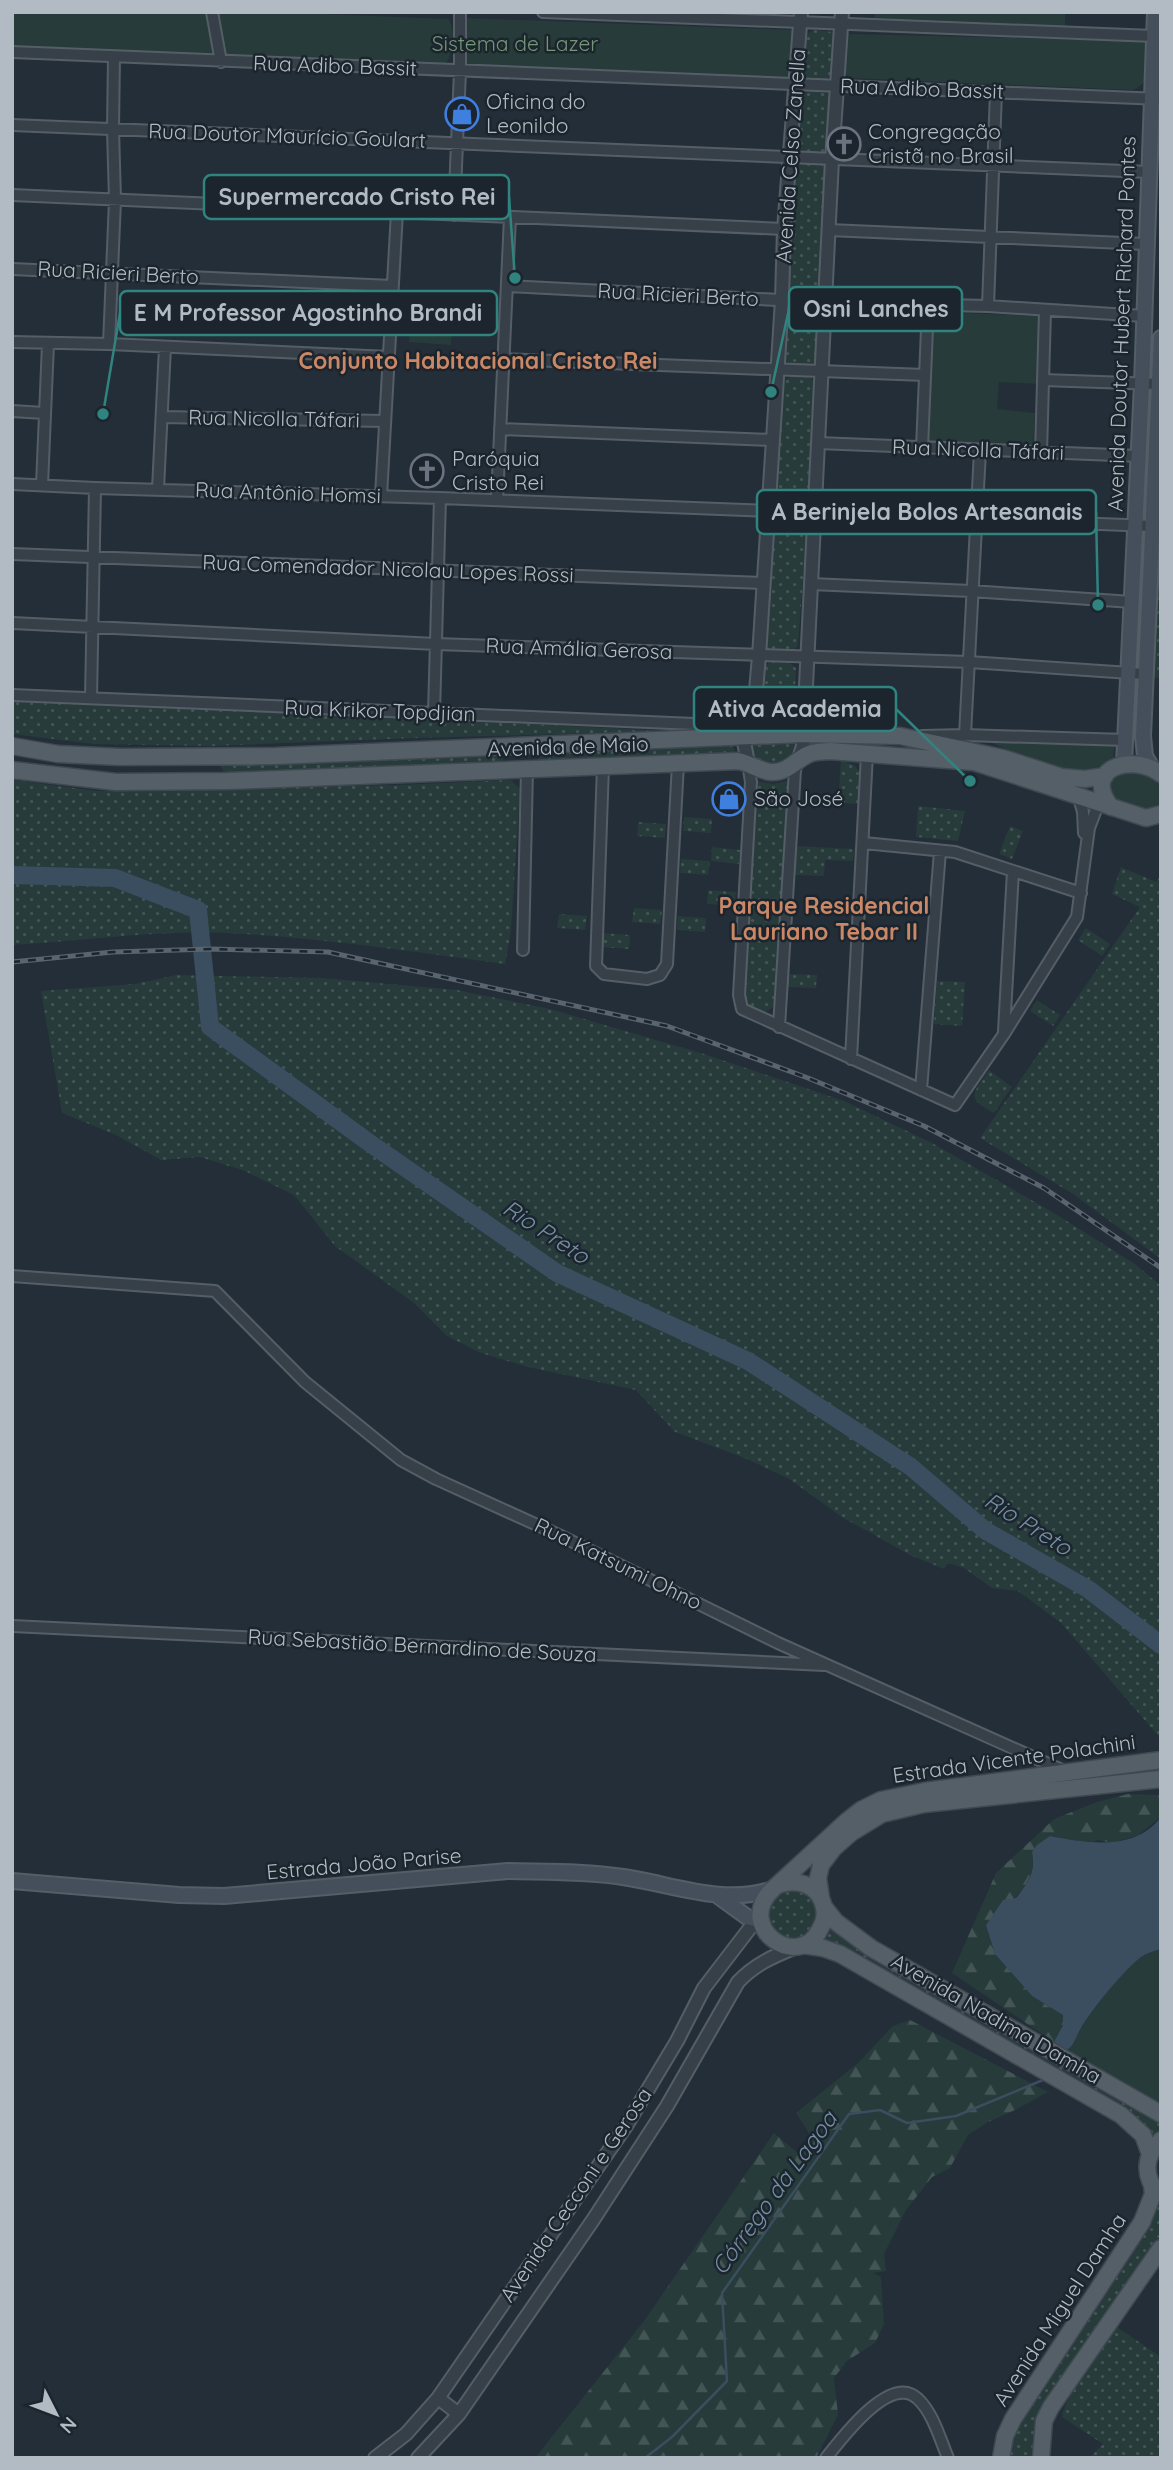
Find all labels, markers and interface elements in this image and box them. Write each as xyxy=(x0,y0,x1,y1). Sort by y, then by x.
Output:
park label: Sistema de Lazer xyxy=(432,30,598,56)
street label: Avenida Celso Zanella xyxy=(770,48,810,264)
street label: Rua Adibo Bassit xyxy=(253,49,417,81)
street label: Rua Adibo Bassit xyxy=(840,72,1004,104)
place label: Oficina do Leonildo xyxy=(486,88,586,138)
shop icon: Oficina do Leonildo xyxy=(443,95,481,133)
street label: Rua Doutor Maurício Goulart xyxy=(148,117,426,153)
place label: Congregação Cristã no Brasil xyxy=(868,118,1014,168)
church icon: Congregação Cristã no Brasil xyxy=(825,125,863,163)
street label: Avenida Doutor Hubert Richard Pontes xyxy=(1101,136,1141,512)
callout: Supermercado Cristo Rei xyxy=(204,175,509,219)
text: Supermercado Cristo Rei xyxy=(219,182,495,211)
street label: Rua Ricieri Berto xyxy=(37,255,199,289)
street label: Rua Ricieri Berto xyxy=(597,277,759,311)
callout: Osni Lanches xyxy=(789,287,962,331)
callout: E M Professor Agostinho Brandi xyxy=(120,291,497,335)
text: Osni Lanches xyxy=(803,294,949,323)
text: E M Professor Agostinho Brandi xyxy=(134,298,482,327)
district label: Conjunto Habitacional Cristo Rei xyxy=(298,346,658,375)
street label: Rua Nicolla Táfari xyxy=(188,404,360,432)
street label: Rua Nicolla Táfari xyxy=(892,433,1064,465)
place label: Paróquia Cristo Rei xyxy=(452,445,544,495)
church icon: Paróquia Cristo Rei xyxy=(408,452,446,490)
street label: Rua Antônio Homsi xyxy=(195,476,382,508)
callout: A Berinjela Bolos Artesanais xyxy=(757,490,1096,534)
text: A Berinjela Bolos Artesanais xyxy=(771,497,1083,526)
street label: Rua Comendador Nicolau Lopes Rossi xyxy=(202,549,574,587)
street label: Rua Amália Gerosa xyxy=(485,632,673,664)
callout: Ativa Academia xyxy=(694,687,896,731)
street label: Rua Krikor Topdjian xyxy=(284,694,476,726)
text: Ativa Academia xyxy=(708,694,882,723)
street label: Avenida de Maio xyxy=(487,730,649,762)
shop icon: São José xyxy=(710,780,748,818)
place label: São José xyxy=(754,785,843,811)
district label: Parque Residencial Lauriano Tebar II xyxy=(718,891,930,946)
water label: Rio Preto xyxy=(498,1193,596,1271)
water label: Rio Preto xyxy=(979,1486,1078,1562)
street label: Rua Katsumi Ohno xyxy=(531,1511,706,1615)
street label: Rua Sebastião Bernardino de Souza xyxy=(247,1623,597,1667)
street label: Estrada Vicente Polachini xyxy=(891,1728,1137,1788)
street label: Estrada João Parise xyxy=(265,1842,463,1884)
street label: Avenida Nadima Damha xyxy=(887,1947,1106,2089)
street label: Avenida Cecconi e Gerosa xyxy=(494,2082,657,2307)
water label: Córrego da Lagoa xyxy=(705,2104,843,2280)
street label: Avenida Miguel Damha xyxy=(987,2208,1131,2411)
north arrow xyxy=(21,2379,91,2449)
text: N xyxy=(55,2412,82,2439)

